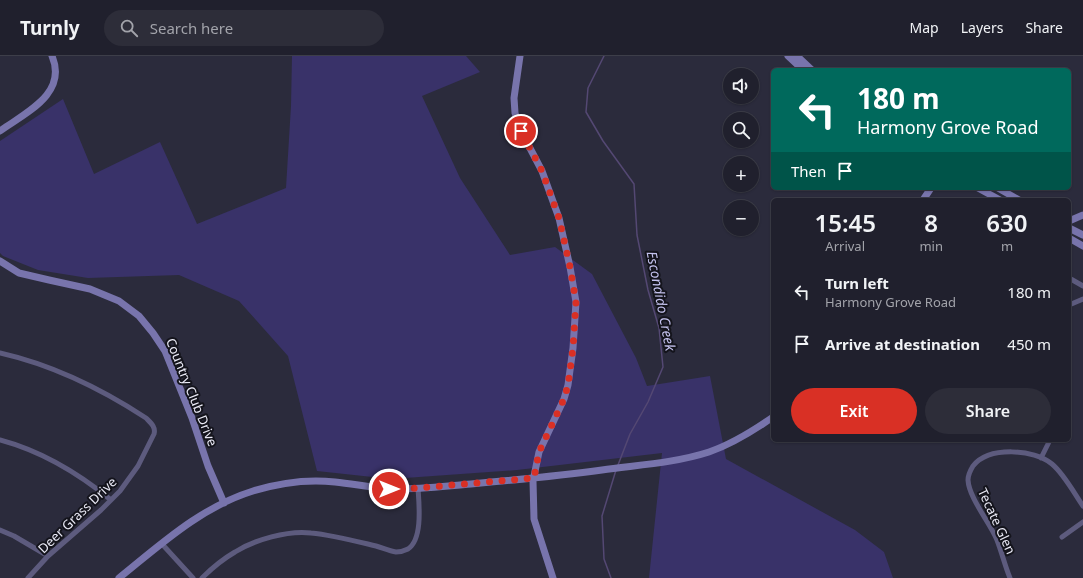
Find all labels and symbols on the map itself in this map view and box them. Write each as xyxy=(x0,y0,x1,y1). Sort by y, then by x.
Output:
pin xyxy=(504,114,538,148)
water label: Escondido Creek xyxy=(642,249,681,353)
street label: Country Club Drive xyxy=(162,335,222,449)
position arrow xyxy=(368,468,410,510)
street label: Deer Grass Drive xyxy=(34,473,120,557)
street label: Tecate Glen xyxy=(974,485,1020,557)

